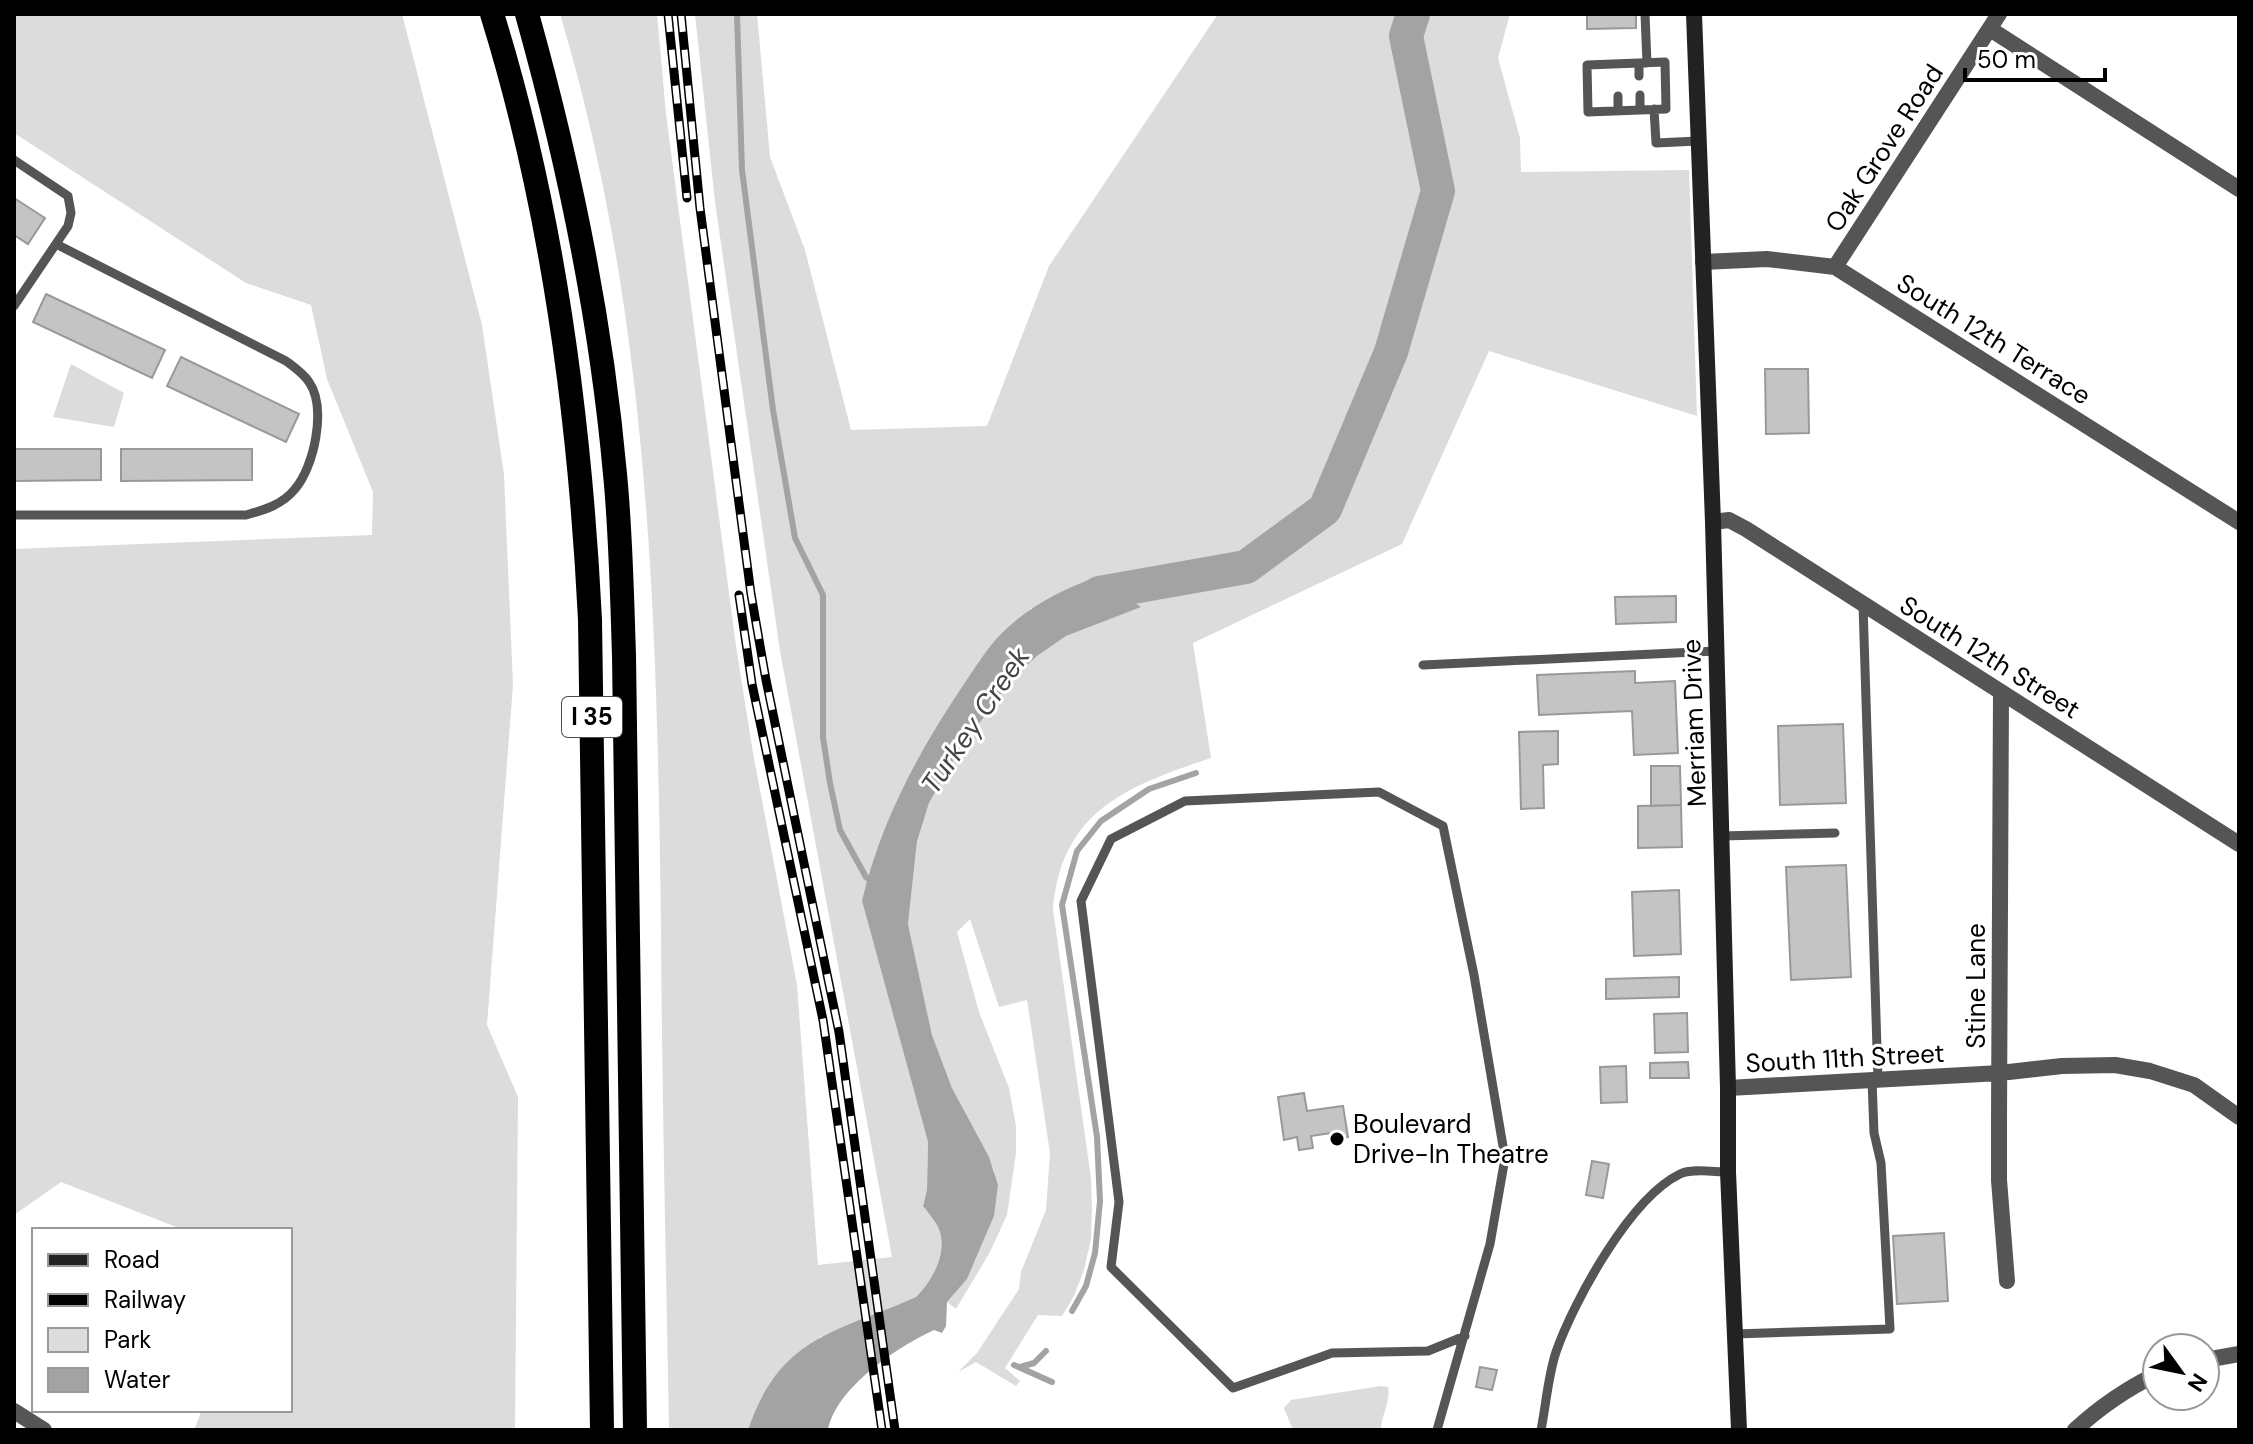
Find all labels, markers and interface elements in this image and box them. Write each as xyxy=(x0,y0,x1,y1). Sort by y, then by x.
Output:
scale bar xyxy=(1965,32,2105,82)
text: 50 m xyxy=(1977,44,2036,75)
street label: Oak Grove Road xyxy=(1817,58,1951,238)
street label: South 12th Terrace xyxy=(1891,266,2097,412)
street label: South 12th Street xyxy=(1894,588,2086,726)
street label: Merriam Drive xyxy=(1674,638,1714,808)
water label: Turkey Creek xyxy=(913,639,1039,801)
road number: I 35 xyxy=(562,697,622,737)
street label: Stine Lane xyxy=(1959,923,1993,1049)
street label: South 11th Street xyxy=(1745,1036,1945,1080)
place label: Boulevard Drive-In Theatre xyxy=(1353,1107,1549,1171)
marker: Boulevard Drive-In Theatre xyxy=(1328,1130,1346,1148)
legend xyxy=(32,1228,292,1412)
text: Road xyxy=(104,1244,160,1275)
text: Railway xyxy=(104,1284,186,1315)
text: Park xyxy=(104,1324,151,1355)
north arrow xyxy=(2141,1332,2221,1412)
text: Water xyxy=(104,1364,170,1395)
text: N xyxy=(2181,1368,2214,1397)

